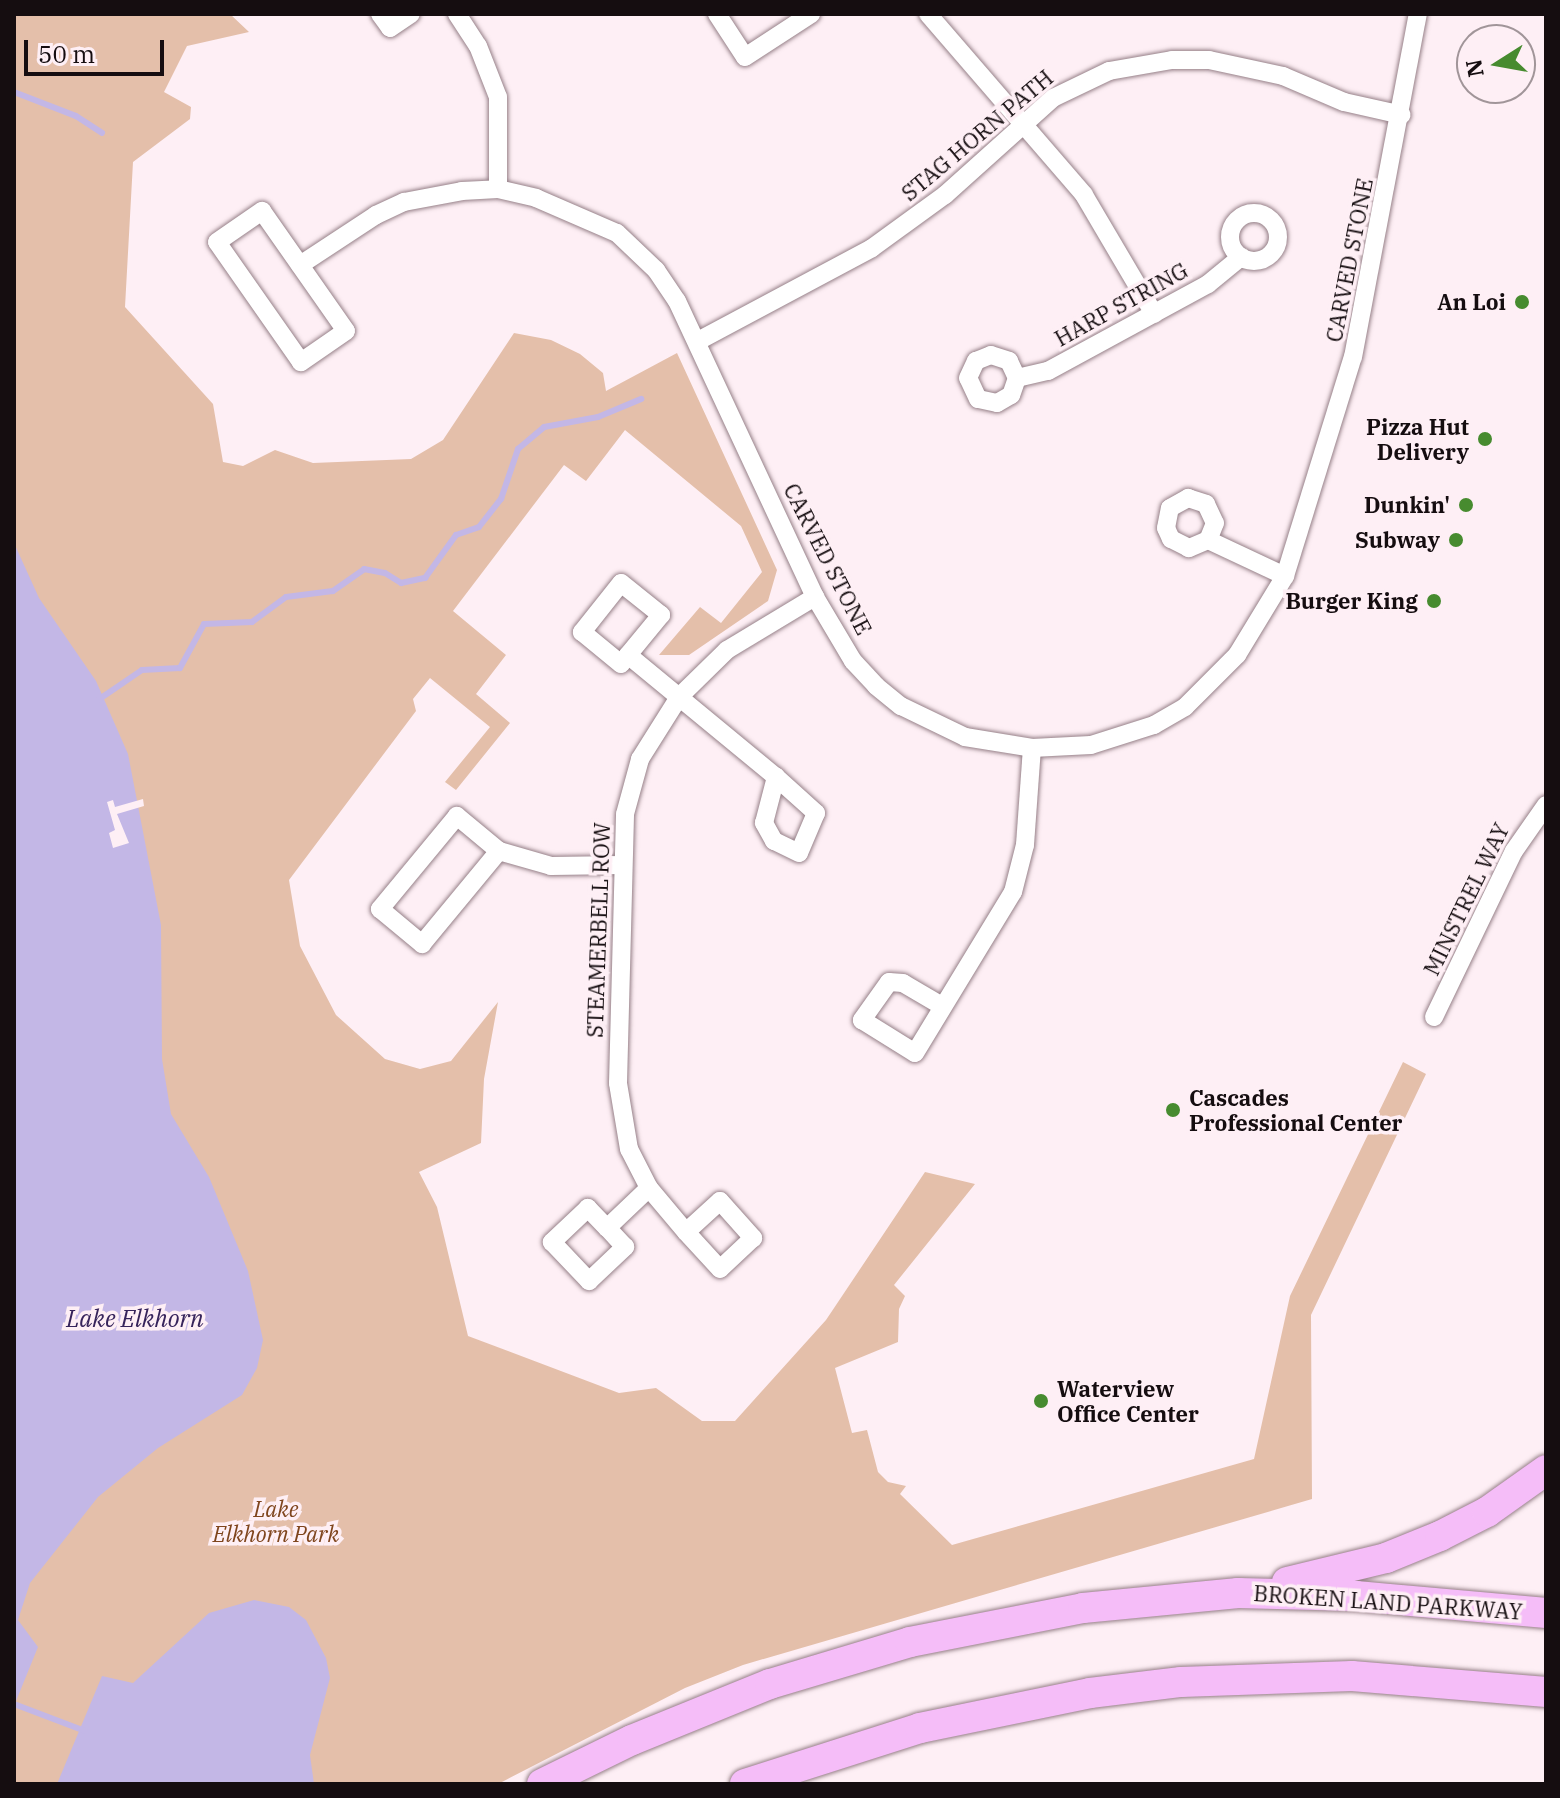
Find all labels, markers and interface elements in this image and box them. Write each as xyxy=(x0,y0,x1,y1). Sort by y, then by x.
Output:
scale bar xyxy=(28,24,168,74)
north arrow xyxy=(1456,24,1536,104)
text: 50 m xyxy=(38,38,95,70)
text: N xyxy=(1458,57,1490,80)
street label: STAG HORN PATH xyxy=(896,64,1058,206)
street label: CARVED STONE xyxy=(1320,176,1378,344)
street label: HARP STRING xyxy=(1050,256,1192,352)
place label: An Loi xyxy=(1437,289,1506,315)
marker: An Loi xyxy=(1513,293,1531,311)
place label: Pizza Hut Delivery xyxy=(1366,413,1469,464)
marker: Pizza Hut Delivery xyxy=(1476,430,1494,448)
street label: CARVED STONE xyxy=(778,479,878,639)
place label: Dunkin' xyxy=(1364,492,1450,518)
marker: Dunkin' xyxy=(1457,496,1475,514)
place label: Subway xyxy=(1355,527,1440,553)
marker: Subway xyxy=(1447,531,1465,549)
place label: Burger King xyxy=(1285,588,1418,614)
marker: Burger King xyxy=(1425,592,1443,610)
street label: MINSTREL WAY xyxy=(1418,818,1514,980)
street label: STEAMERBELL ROW xyxy=(581,822,615,1038)
place label: Cascades Professional Center xyxy=(1189,1084,1402,1136)
marker: Cascades Professional Center xyxy=(1164,1101,1182,1119)
water label: Lake Elkhorn xyxy=(66,1305,204,1333)
place label: Waterview Office Center xyxy=(1057,1375,1199,1426)
marker: Waterview Office Center xyxy=(1032,1392,1050,1410)
park label: Lake Elkhorn Park xyxy=(213,1495,339,1546)
street label: BROKEN LAND PARKWAY xyxy=(1253,1579,1523,1625)

